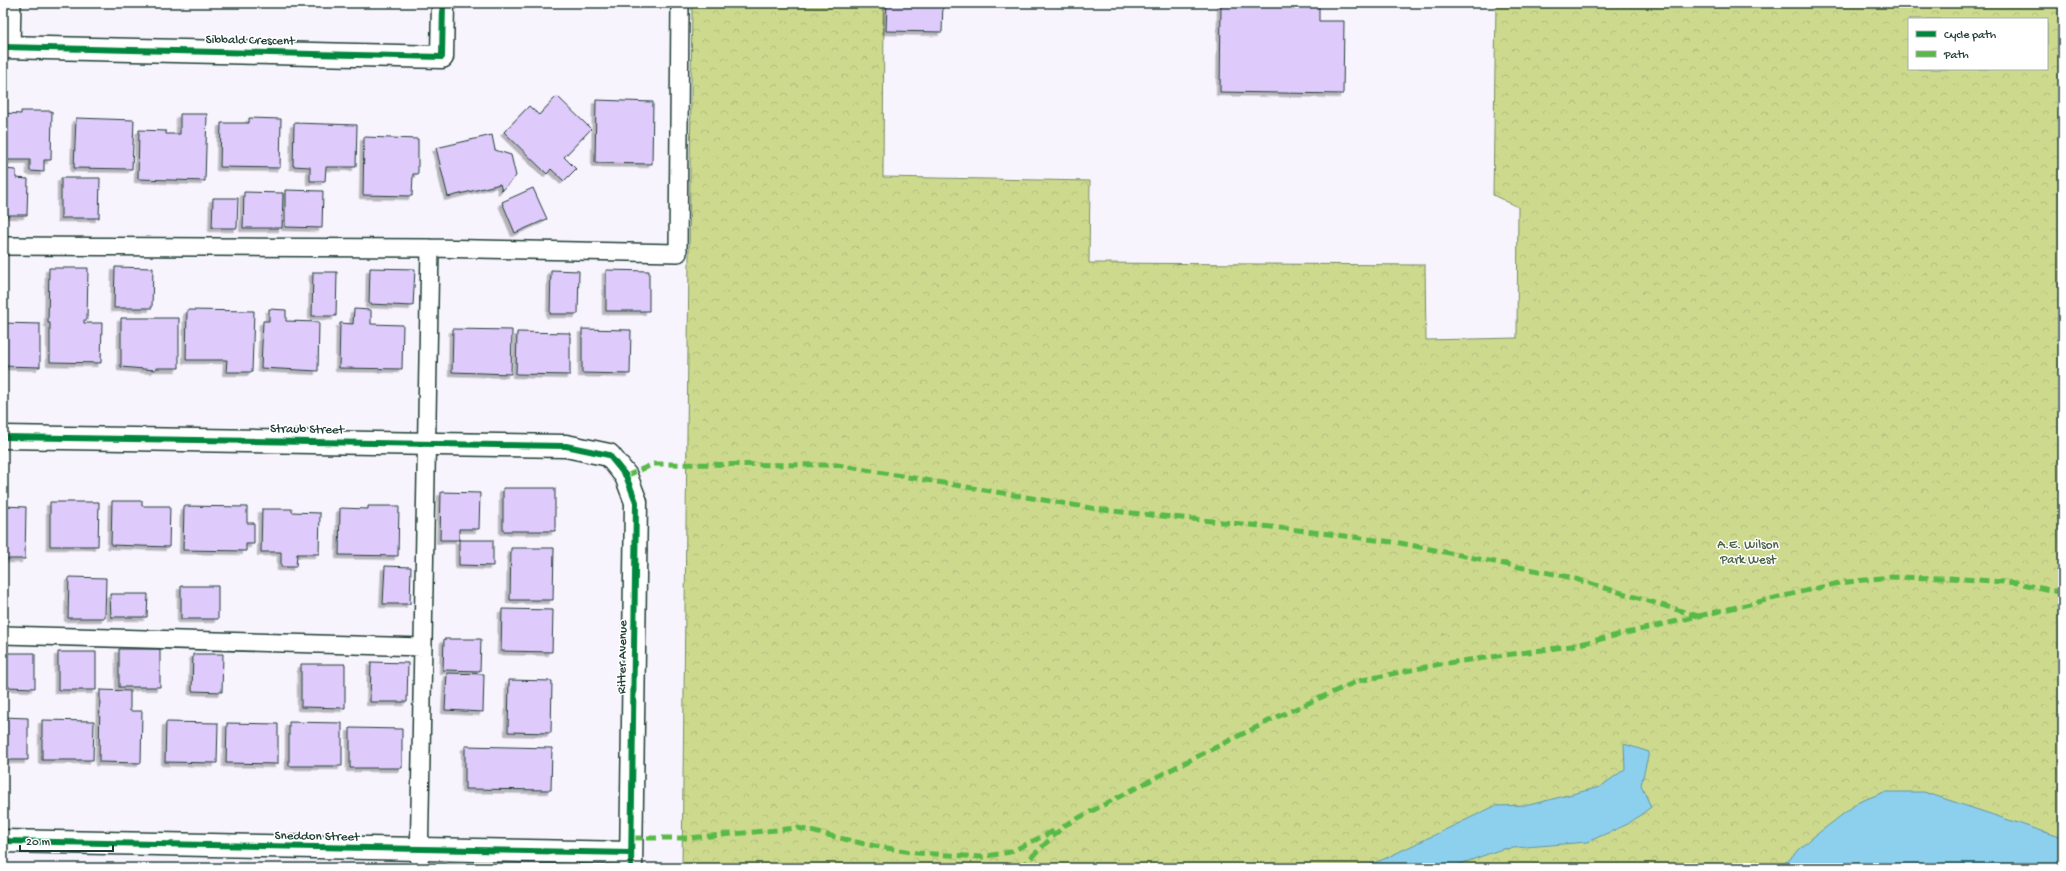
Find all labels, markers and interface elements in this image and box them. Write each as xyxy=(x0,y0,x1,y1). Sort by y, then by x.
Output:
legend xyxy=(1908,18,2048,70)
text: Cycle path xyxy=(1944,29,1997,43)
street label: Sibbald Crescent xyxy=(205,33,296,49)
text: Path xyxy=(1943,49,1969,63)
street label: Straub Street xyxy=(270,422,346,438)
park label: A.E. Wilson Park West xyxy=(1717,538,1780,568)
street label: Ritter Avenue xyxy=(615,620,631,694)
scale bar xyxy=(20,827,113,853)
street label: Sneddon Street xyxy=(274,829,361,845)
text: 20 m xyxy=(26,836,51,850)

